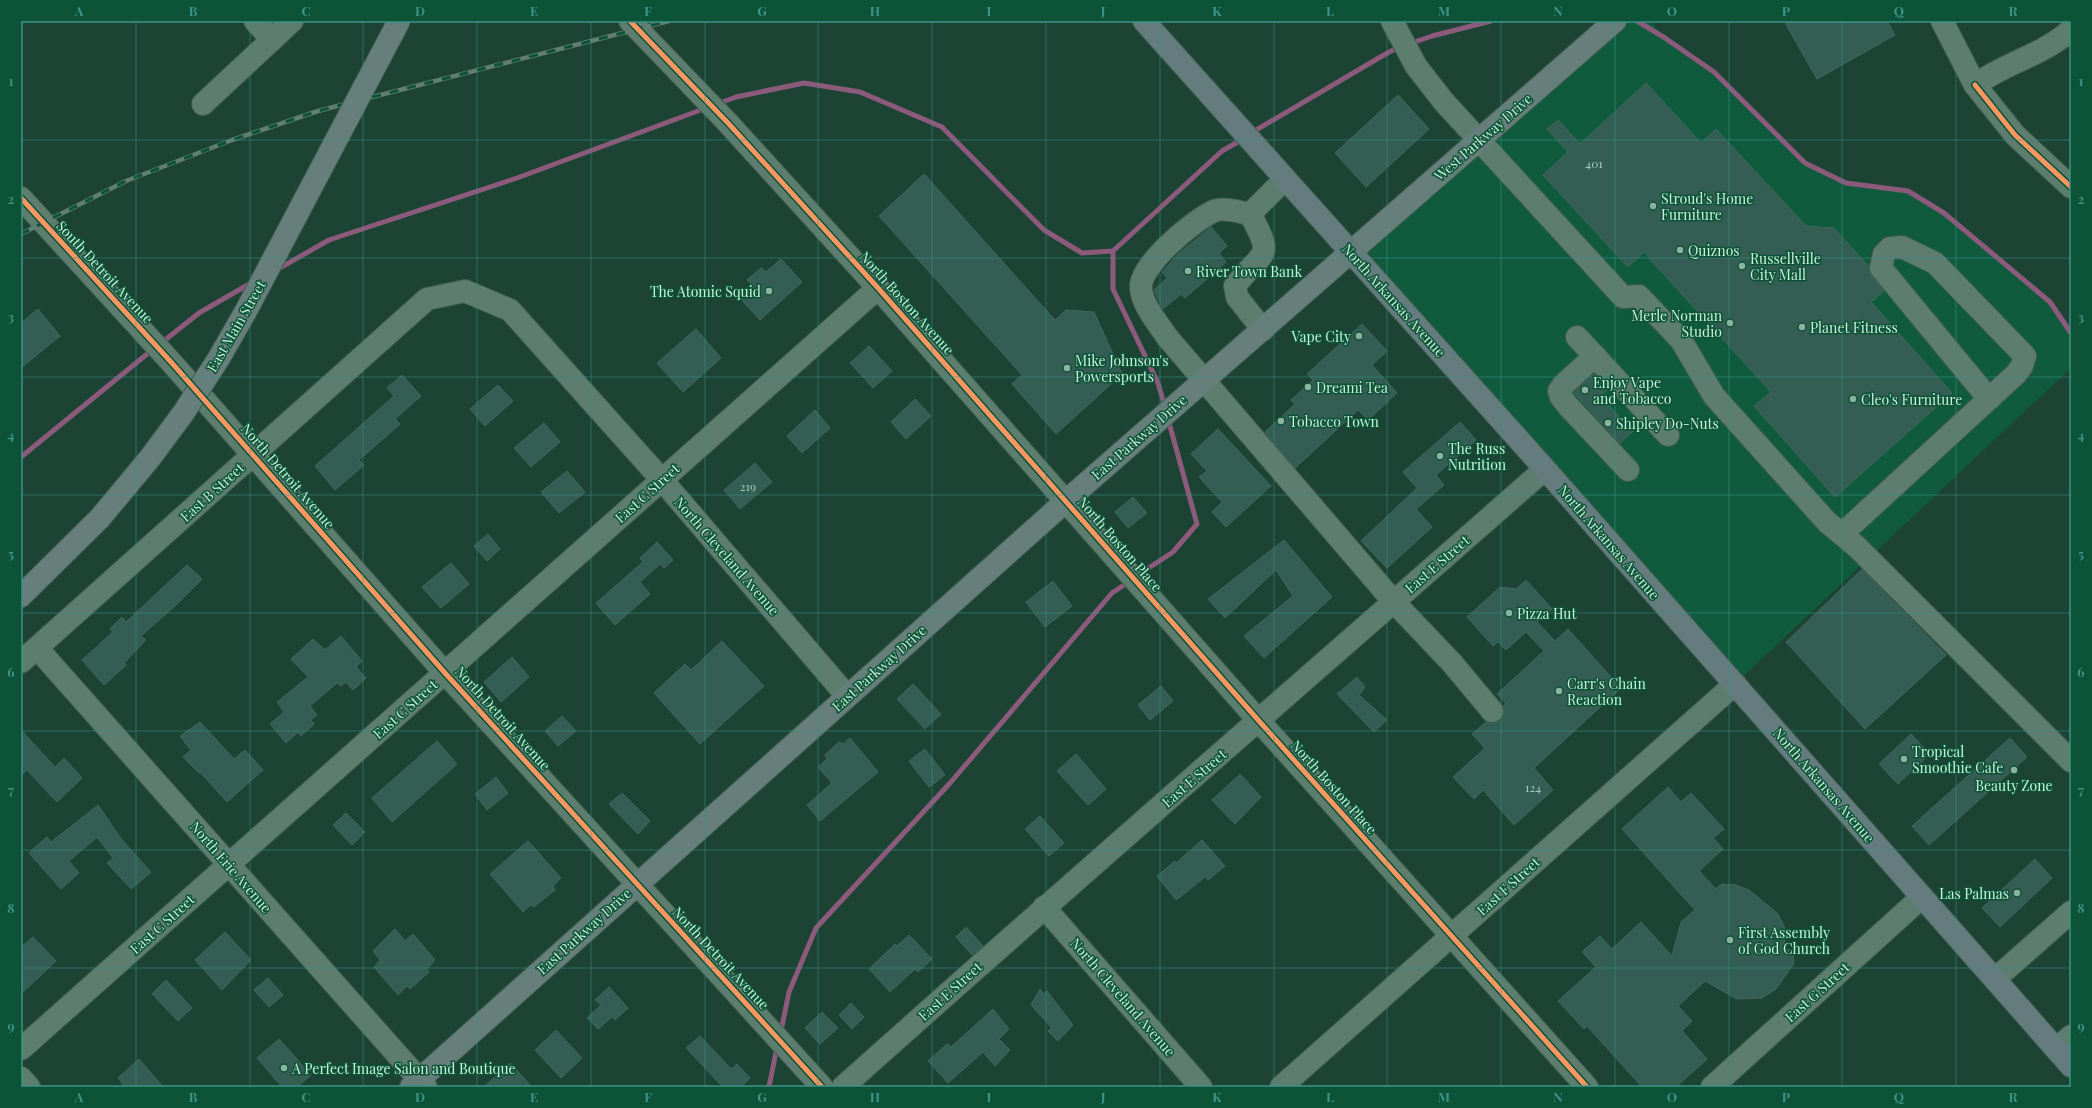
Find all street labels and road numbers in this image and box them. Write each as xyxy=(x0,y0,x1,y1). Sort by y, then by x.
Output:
street label: West Parkway Drive xyxy=(1429,89,1536,185)
street label: South Detroit Avenue xyxy=(52,217,158,327)
street label: North Arkansas Avenue xyxy=(1338,239,1450,361)
street label: North Boston Avenue xyxy=(855,247,959,359)
street label: East Main Street xyxy=(202,276,270,375)
street label: East Parkway Drive xyxy=(1087,390,1191,484)
street label: North Detroit Avenue xyxy=(237,419,339,533)
street label: East B Street xyxy=(176,458,249,526)
street label: East C Street xyxy=(611,458,684,527)
street label: North Arkansas Avenue xyxy=(1554,481,1664,603)
street label: North Boston Place xyxy=(1073,492,1167,596)
street label: North Cleveland Avenue xyxy=(670,493,784,619)
street label: East E Street xyxy=(1401,530,1474,597)
street label: East Parkway Drive xyxy=(828,621,930,715)
street label: North Detroit Avenue xyxy=(451,662,555,774)
street label: East C Street xyxy=(369,674,442,743)
street label: North Arkansas Avenue xyxy=(1769,724,1879,846)
street label: North Boston Place xyxy=(1287,736,1381,838)
street label: East E Street xyxy=(1158,744,1231,811)
street label: North Erie Avenue xyxy=(186,817,276,917)
street label: East F Street xyxy=(1472,852,1544,919)
street label: East Parkway Drive xyxy=(533,884,635,978)
street label: East C Street xyxy=(126,889,199,958)
street label: North Detroit Avenue xyxy=(668,903,774,1013)
street label: North Cleveland Avenue xyxy=(1066,934,1180,1060)
street label: East E Street xyxy=(914,957,987,1025)
street label: East G Street xyxy=(1781,957,1854,1026)

